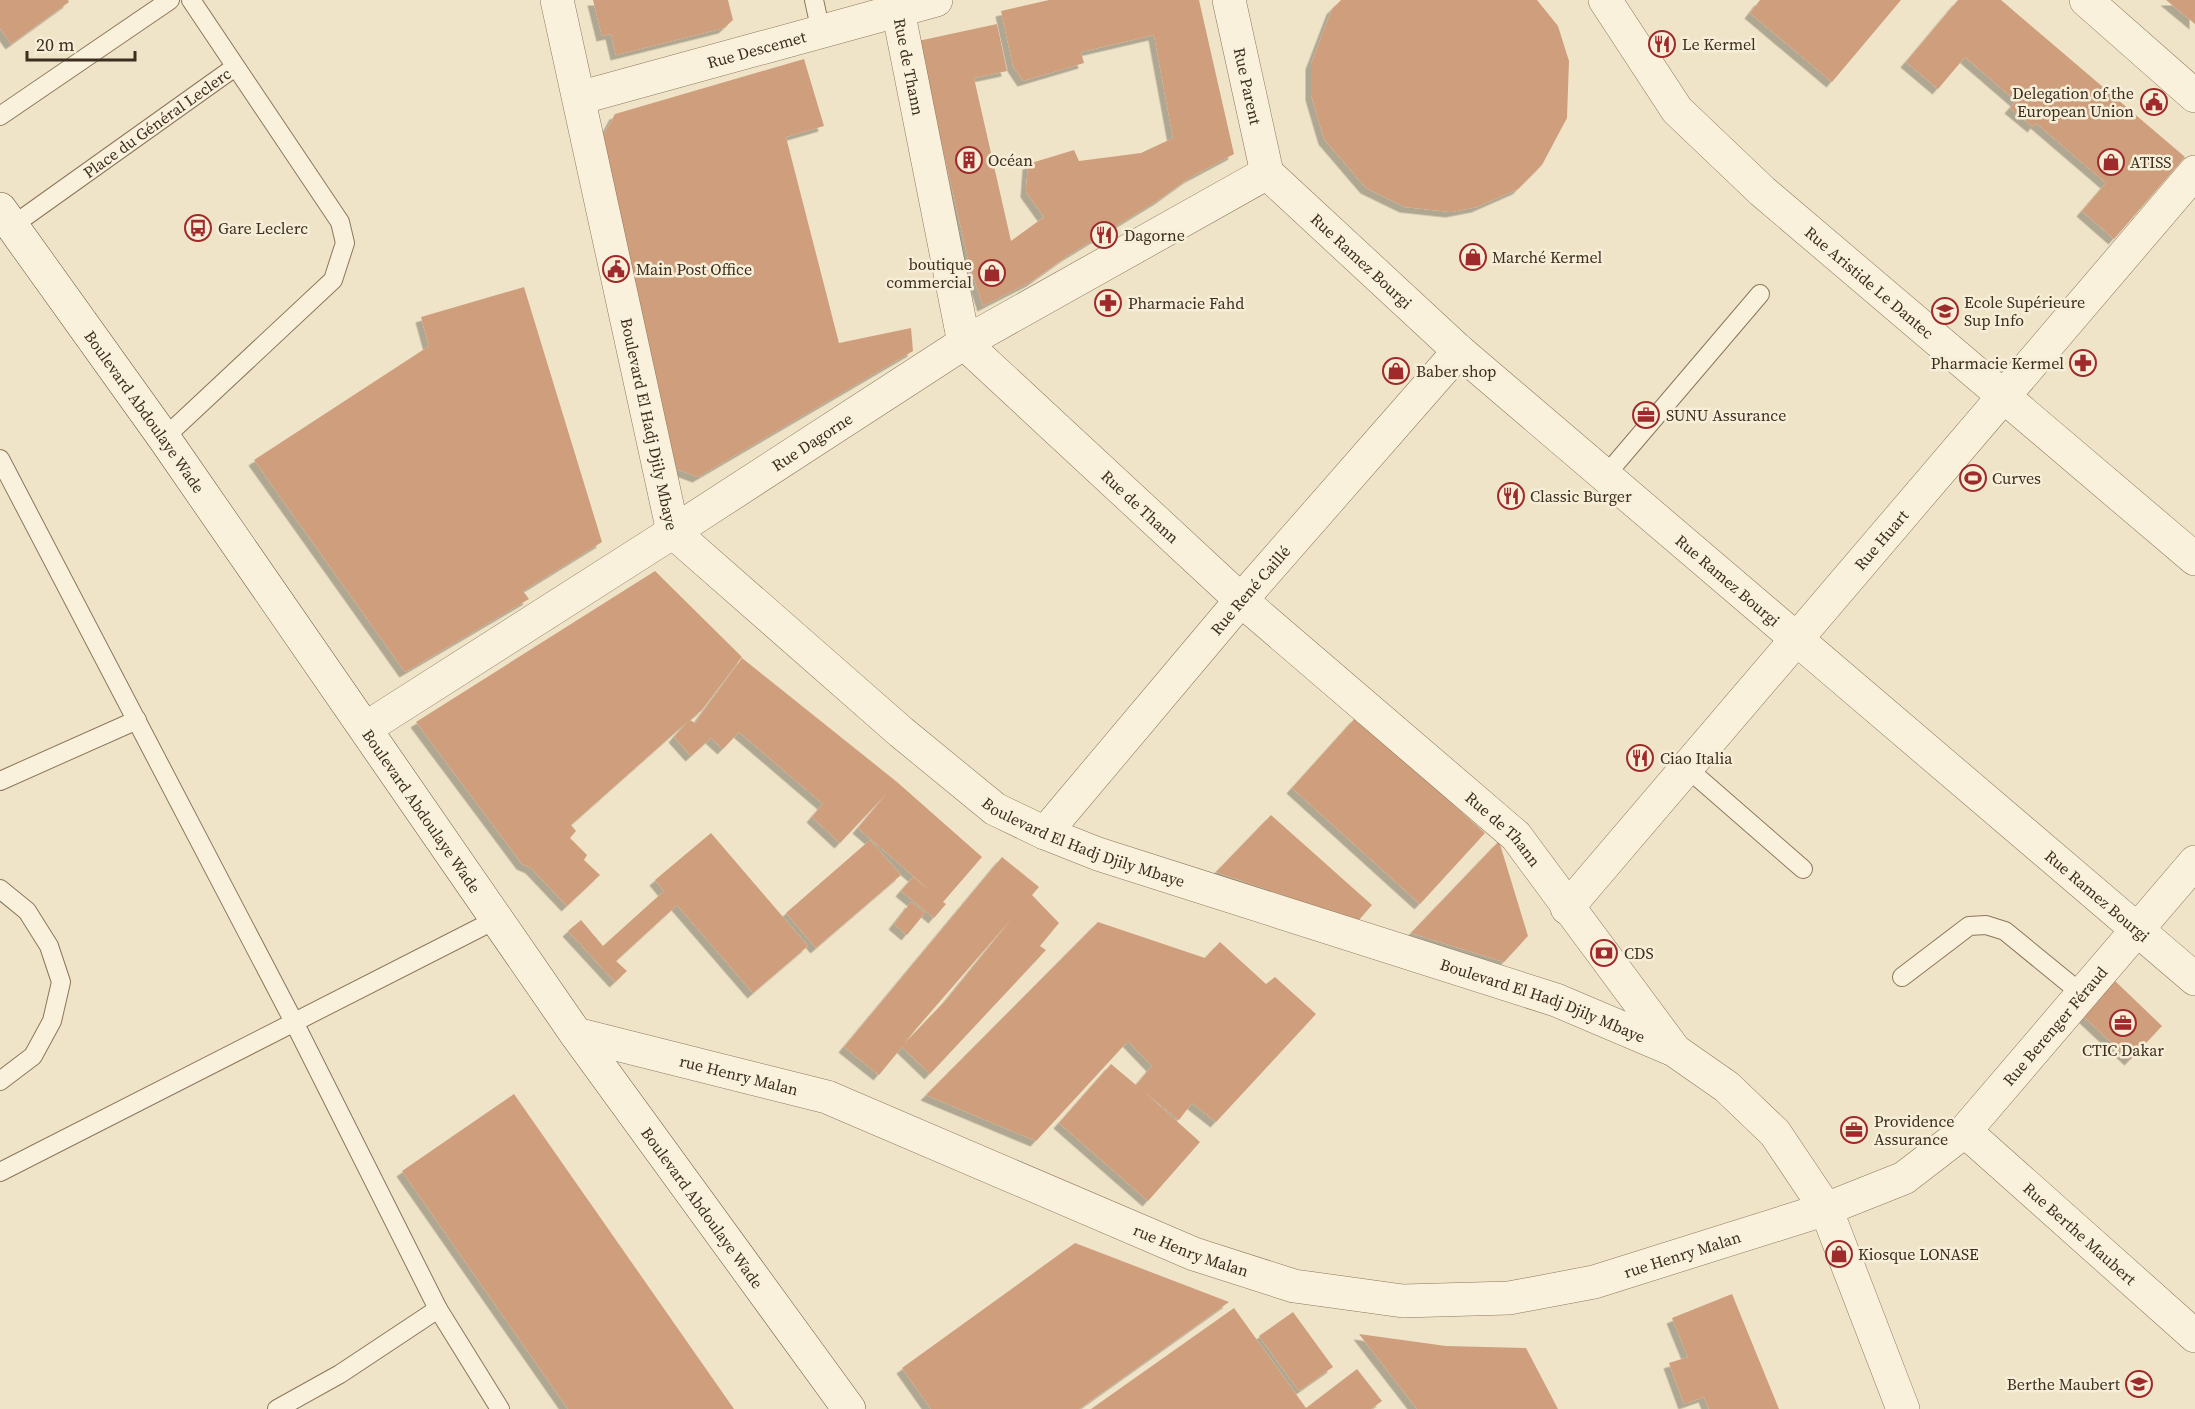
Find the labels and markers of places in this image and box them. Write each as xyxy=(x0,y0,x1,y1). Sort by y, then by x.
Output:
restaurant icon: Le Kermel xyxy=(1647,29,1677,59)
place label: Le Kermel xyxy=(1682,33,1756,55)
place label: Delegation of the European Union xyxy=(2012,82,2134,122)
public building icon: Delegation of the European Union xyxy=(2139,87,2169,117)
building icon: Océan xyxy=(954,145,984,175)
shop icon: ATISS xyxy=(2096,147,2126,177)
place label: Océan xyxy=(988,149,1033,171)
place label: ATISS xyxy=(2130,151,2171,173)
bus stop icon: Gare Leclerc xyxy=(183,213,213,243)
place label: Gare Leclerc xyxy=(218,217,308,239)
restaurant icon: Dagorne xyxy=(1089,220,1119,250)
place label: Dagorne xyxy=(1124,224,1185,246)
shop icon: Marché Kermel xyxy=(1458,242,1488,272)
place label: Marché Kermel xyxy=(1492,246,1603,268)
place label: boutique commercial xyxy=(886,253,972,293)
public building icon: Main Post Office xyxy=(601,254,631,284)
place label: Main Post Office xyxy=(636,258,752,280)
shop icon: boutique commercial xyxy=(977,258,1007,288)
pharmacy icon: Pharmacie Fahd xyxy=(1093,288,1123,318)
place label: Ecole Supérieure Sup Info xyxy=(1964,291,2085,331)
place label: Pharmacie Fahd xyxy=(1128,292,1244,314)
school or university icon: Ecole Supérieure Sup Info xyxy=(1930,296,1960,326)
pharmacy icon: Pharmacie Kermel xyxy=(2068,348,2098,378)
place label: Pharmacie Kermel xyxy=(1931,352,2064,374)
shop icon: Baber shop xyxy=(1381,356,1411,386)
place label: Baber shop xyxy=(1416,360,1496,382)
office icon: SUNU Assurance xyxy=(1631,400,1661,430)
place label: SUNU Assurance xyxy=(1666,404,1786,426)
sports icon: Curves xyxy=(1958,463,1988,493)
place label: Curves xyxy=(1992,467,2041,489)
restaurant icon: Classic Burger xyxy=(1496,481,1526,511)
place label: Classic Burger xyxy=(1530,485,1632,507)
restaurant icon: Ciao Italia xyxy=(1625,743,1655,773)
place label: Ciao Italia xyxy=(1660,747,1733,769)
bank icon: CDS xyxy=(1589,938,1619,968)
place label: CDS xyxy=(1624,942,1654,964)
office icon: CTIC Dakar xyxy=(2108,1008,2138,1038)
place label: CTIC Dakar xyxy=(2082,1039,2164,1061)
place label: Providence Assurance xyxy=(1874,1110,1954,1150)
office icon: Providence Assurance xyxy=(1839,1115,1869,1145)
shop icon: Kiosque LONASE xyxy=(1824,1239,1854,1269)
place label: Kiosque LONASE xyxy=(1858,1243,1979,1265)
school or university icon: Berthe Maubert xyxy=(2124,1369,2154,1399)
place label: Berthe Maubert xyxy=(2007,1373,2121,1395)

